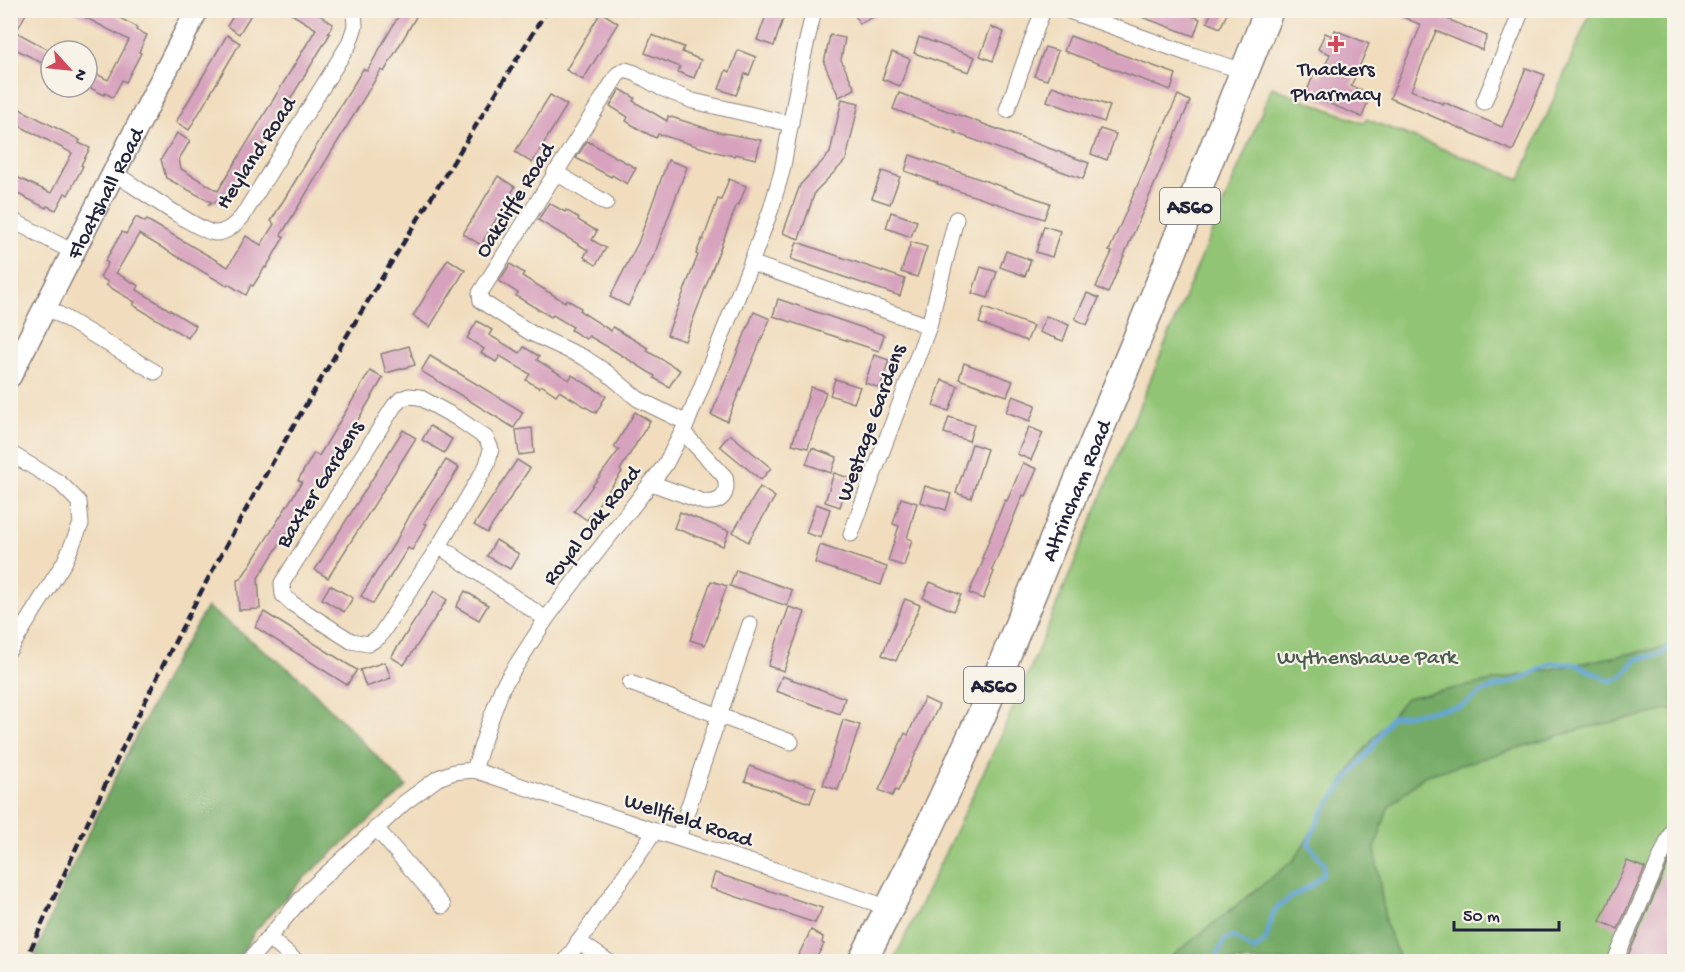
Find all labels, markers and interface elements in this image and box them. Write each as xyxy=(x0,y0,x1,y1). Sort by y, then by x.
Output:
marker: Thackers Pharmacy xyxy=(1329,37,1343,51)
north arrow xyxy=(39,39,99,99)
place label: Thackers Pharmacy xyxy=(1290,58,1381,109)
text: N xyxy=(68,65,90,84)
street label: Heyland Road xyxy=(211,91,304,215)
street label: Floatshall Road xyxy=(63,123,153,265)
street label: Oakcliffe Road xyxy=(471,137,563,263)
road number: A560 xyxy=(1160,188,1220,224)
street label: Westage Gardens xyxy=(832,341,914,505)
street label: Altrincham Road xyxy=(1038,415,1120,566)
street label: Baxter Gardens xyxy=(271,416,371,554)
street label: Royal Oak Road xyxy=(538,460,649,591)
park label: Wythenshawe Park xyxy=(1277,646,1459,672)
road number: A560 xyxy=(964,667,1024,703)
street label: Wellfield Road xyxy=(620,789,757,855)
scale bar xyxy=(1454,894,1559,932)
text: 50 m xyxy=(1463,907,1500,928)

